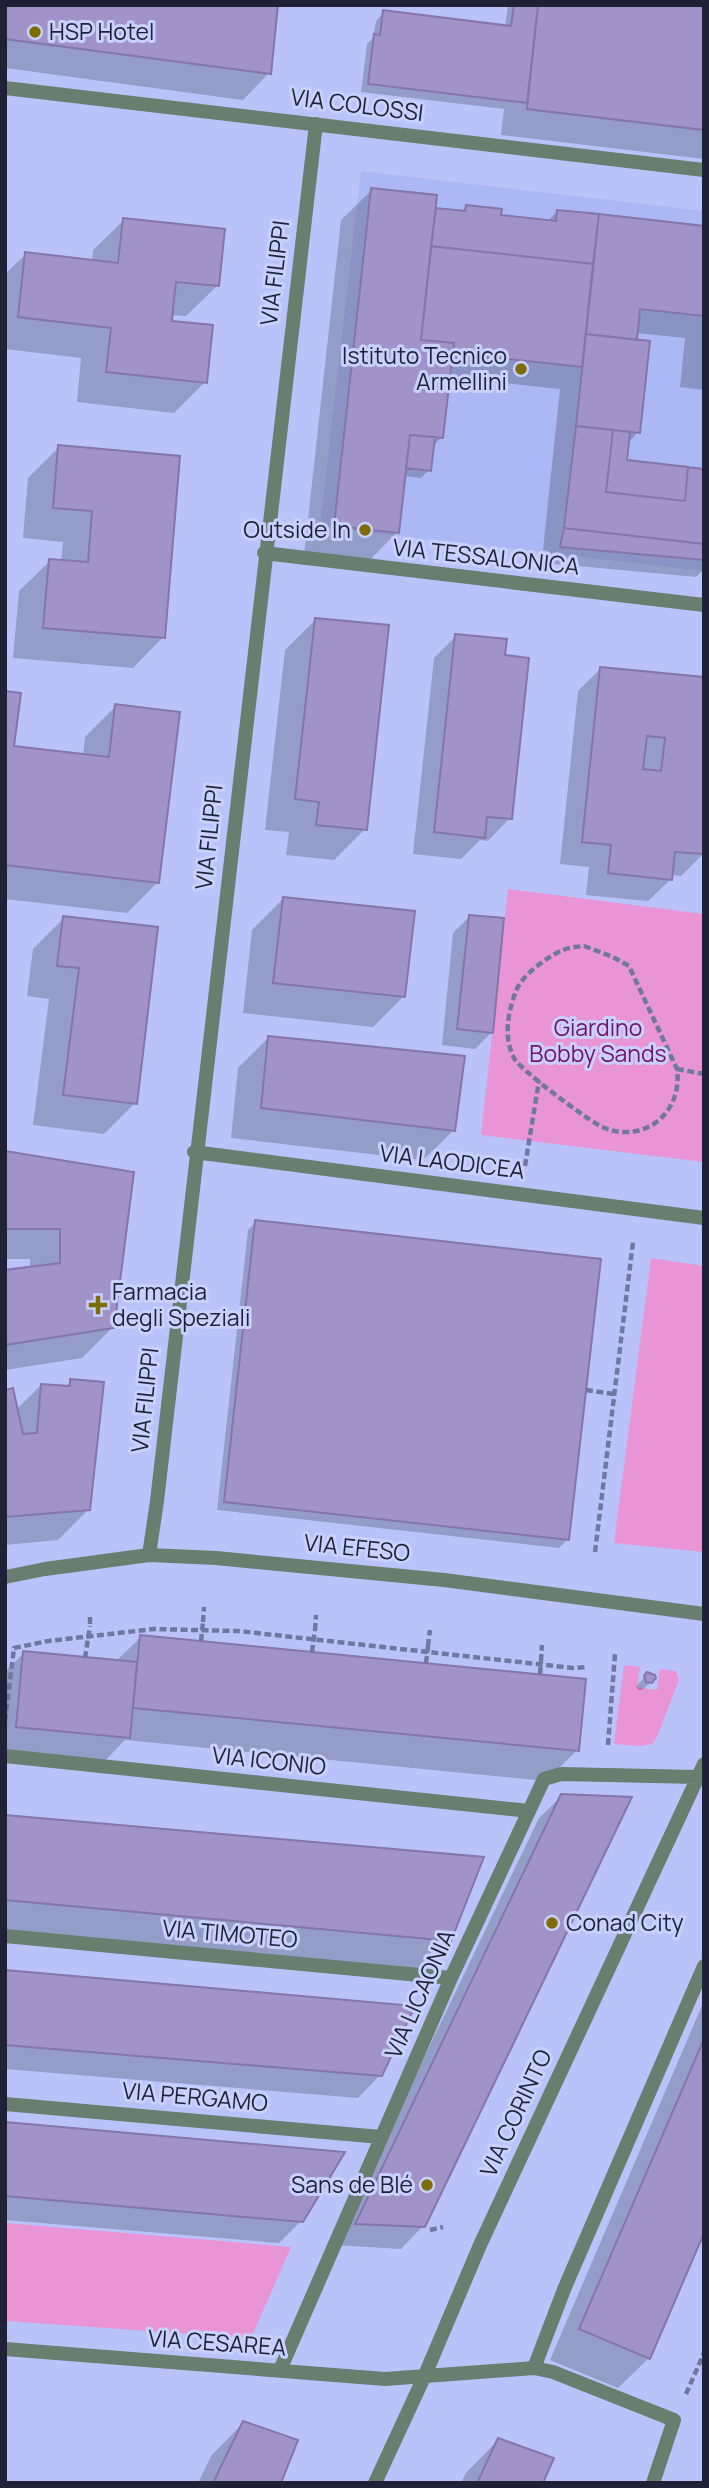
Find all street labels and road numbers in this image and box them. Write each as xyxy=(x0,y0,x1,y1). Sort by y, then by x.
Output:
street label: VIA COLOSSI xyxy=(289,80,425,128)
street label: VIA FILIPPI xyxy=(252,219,296,327)
street label: VIA TESSALONICA xyxy=(391,530,581,582)
street label: VIA FILIPPI xyxy=(187,783,229,891)
street label: VIA LAODICEA xyxy=(378,1136,527,1186)
street label: VIA FILIPPI xyxy=(123,1346,165,1454)
street label: VIA EFESO xyxy=(303,1526,412,1568)
street label: VIA ICONIO xyxy=(210,1738,328,1782)
street label: VIA TIMOTEO xyxy=(161,1911,299,1955)
street label: VIA LICAONIA xyxy=(376,1924,462,2063)
street label: VIA CORINTO xyxy=(472,2044,559,2182)
street label: VIA PERGAMO xyxy=(121,2074,269,2118)
street label: VIA CESAREA xyxy=(147,2321,288,2363)

